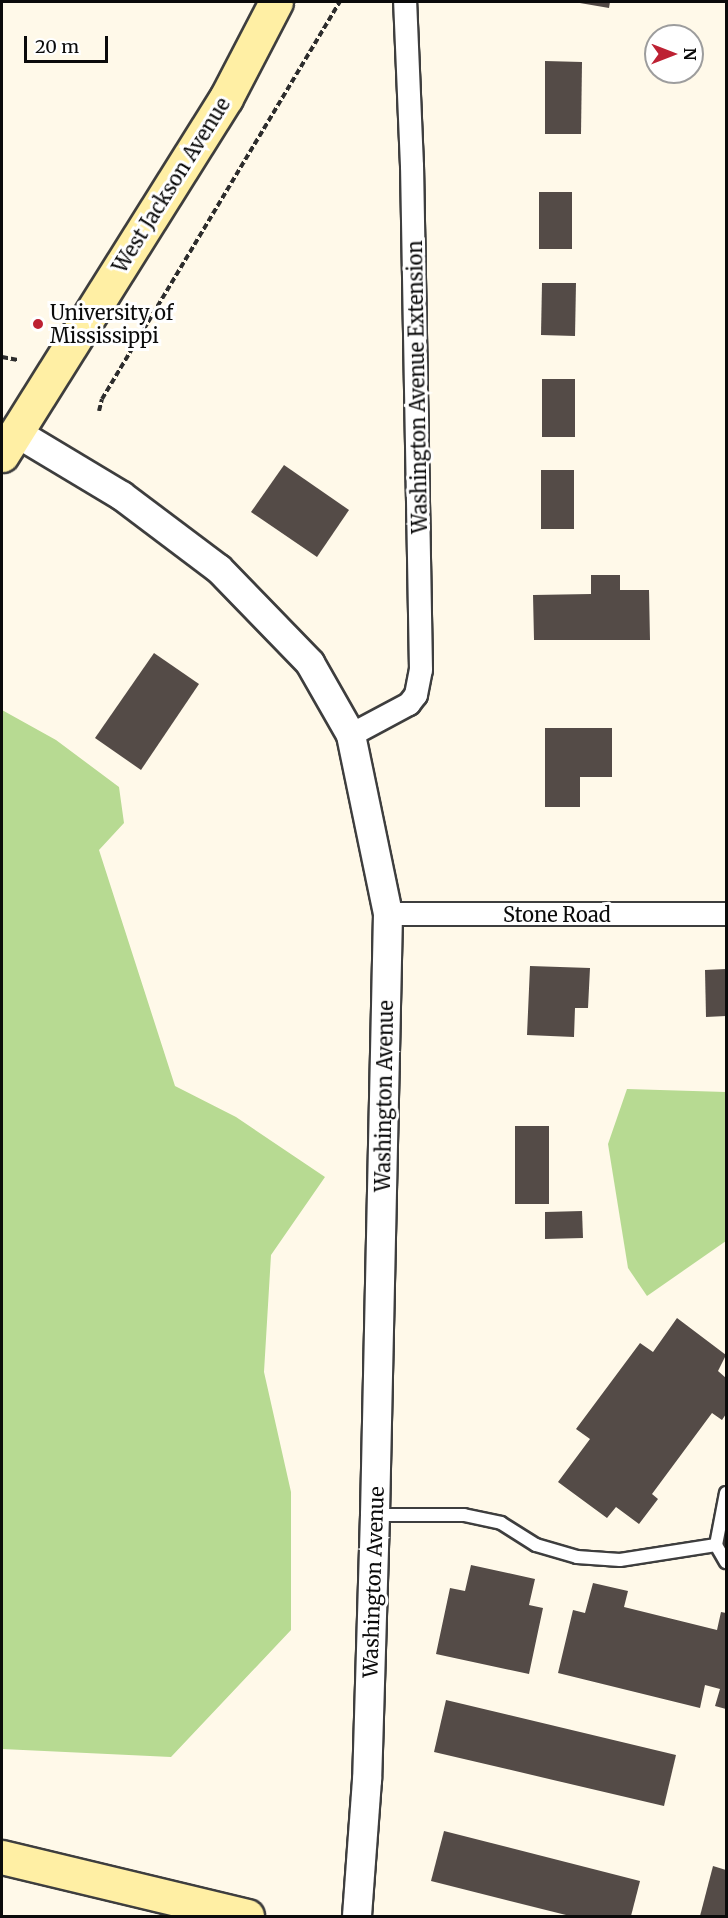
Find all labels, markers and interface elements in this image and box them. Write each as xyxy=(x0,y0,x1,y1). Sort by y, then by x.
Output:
scale bar xyxy=(27,24,111,62)
north arrow xyxy=(644,24,704,84)
text: 20 m xyxy=(35,35,79,58)
text: N xyxy=(680,48,700,60)
street label: West Jackson Avenue xyxy=(107,93,235,277)
street label: Washington Avenue Extension xyxy=(402,240,432,534)
place label: University of Mississippi xyxy=(50,300,173,347)
marker: University of Mississippi xyxy=(31,317,45,331)
street label: Stone Road xyxy=(503,902,611,926)
street label: Washington Avenue xyxy=(370,1000,398,1192)
street label: Washington Avenue xyxy=(358,1486,388,1678)

